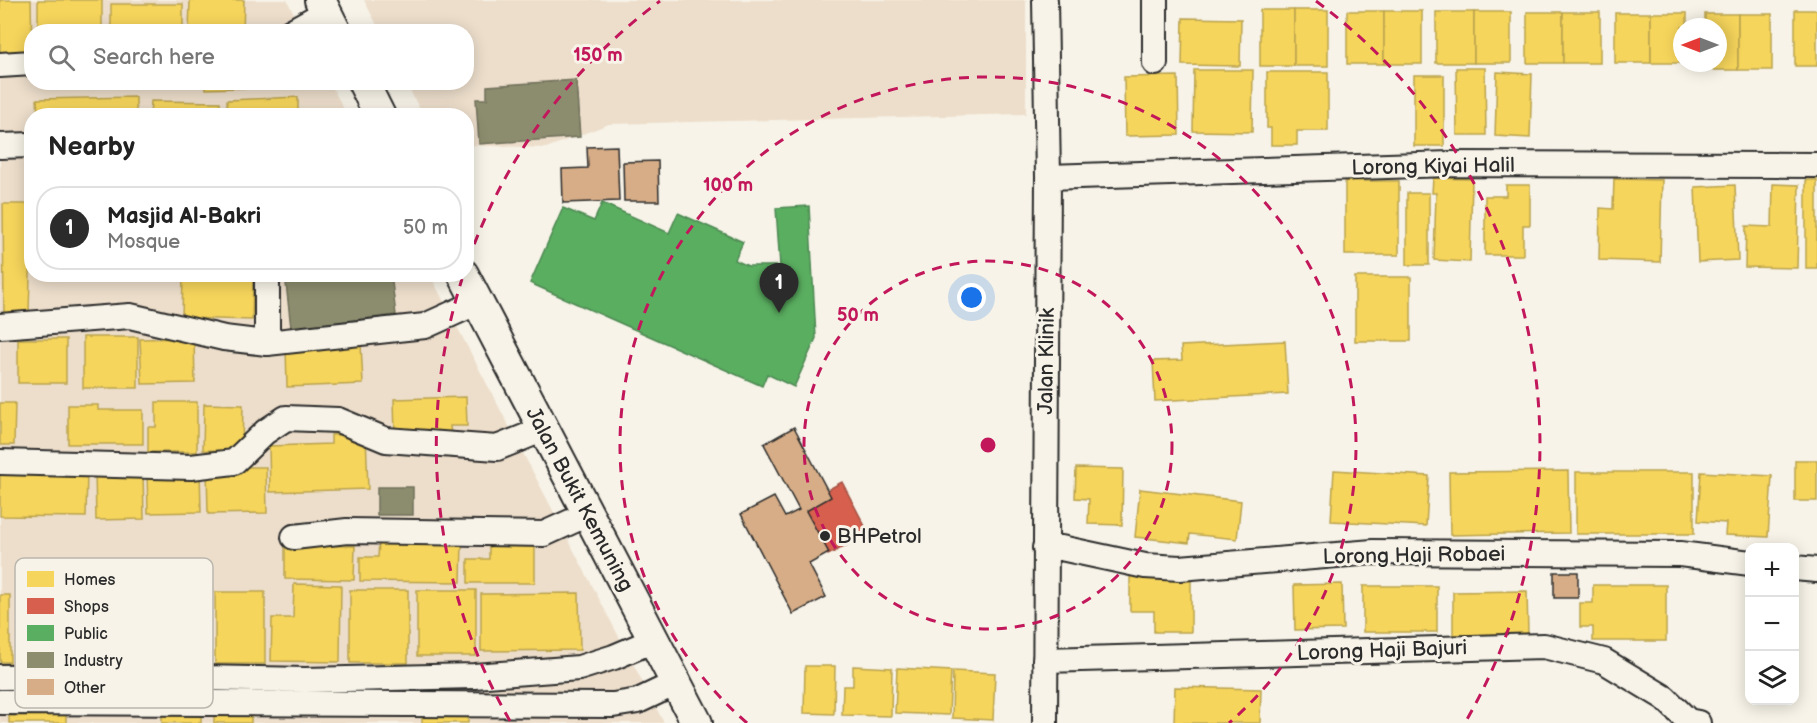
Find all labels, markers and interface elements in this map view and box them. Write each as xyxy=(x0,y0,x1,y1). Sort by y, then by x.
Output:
north arrow xyxy=(1673,18,1727,72)
search box xyxy=(24,24,474,90)
icon: search xyxy=(45,41,78,74)
text: Search here xyxy=(93,44,215,71)
text: 150 m xyxy=(573,45,623,66)
text: Nearby xyxy=(48,132,135,163)
street label: Lorong Kiyai Halil xyxy=(1351,153,1515,180)
text: 100 m xyxy=(703,175,753,196)
text: Masjid Al-Bakri xyxy=(107,203,261,230)
text: 1 xyxy=(65,216,74,240)
text: 50 m xyxy=(403,216,448,240)
text: Mosque xyxy=(107,230,180,254)
pin: 1 xyxy=(760,264,798,313)
your location xyxy=(957,283,986,312)
text: 50 m xyxy=(837,305,879,326)
street label: Jalan Klinik xyxy=(1033,307,1060,415)
street label: Jalan Bukit Kemuning xyxy=(520,403,639,596)
centre of rings xyxy=(978,435,998,455)
place label: BHPetrol xyxy=(837,524,922,549)
marker: BHPetrol xyxy=(818,529,832,543)
street label: Lorong Haji Robaei xyxy=(1322,541,1506,570)
map controls xyxy=(1745,543,1799,705)
button: + xyxy=(1745,543,1799,597)
legend xyxy=(15,558,213,708)
text: Homes xyxy=(64,571,116,590)
button: − xyxy=(1745,597,1799,651)
text: Shops xyxy=(64,598,109,617)
text: Public xyxy=(64,625,108,644)
street label: Lorong Haji Bajuri xyxy=(1296,635,1468,666)
button: layers xyxy=(1745,651,1799,705)
text: Industry xyxy=(64,652,123,671)
text: Other xyxy=(64,679,105,698)

